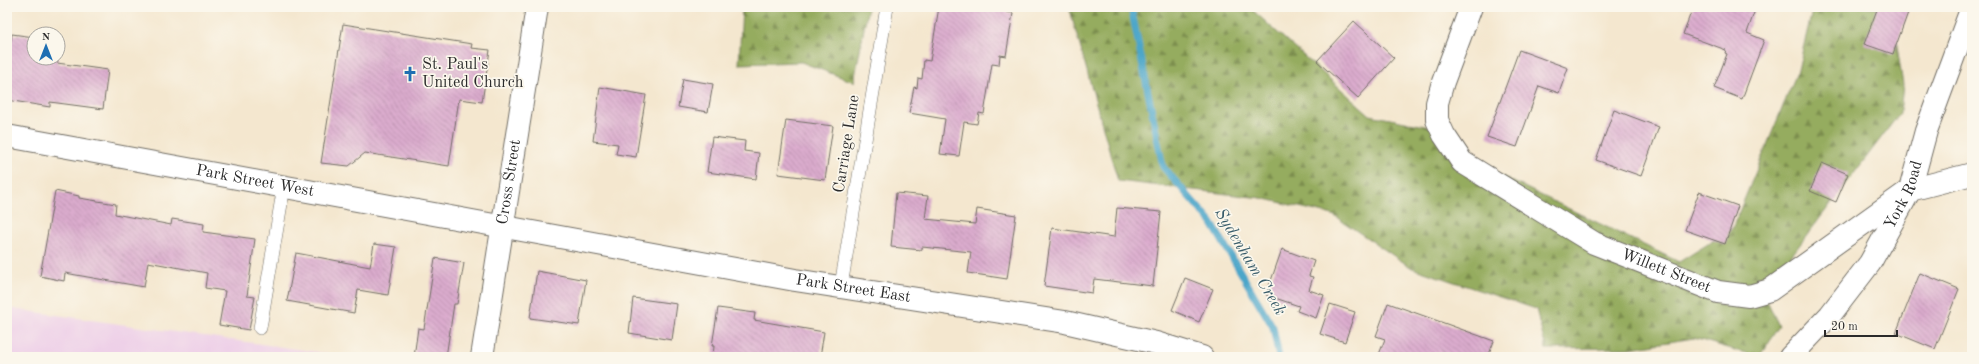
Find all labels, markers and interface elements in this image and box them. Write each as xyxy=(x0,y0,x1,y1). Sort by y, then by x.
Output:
north arrow xyxy=(26,26,66,66)
text: N xyxy=(42,32,51,43)
place label: St. Paul's United Church xyxy=(422,57,524,91)
church icon: St. Paul's United Church xyxy=(401,65,419,83)
street label: Carriage Lane xyxy=(831,94,863,194)
street label: Cross Street xyxy=(495,138,524,226)
street label: York Road xyxy=(1882,159,1926,232)
street label: Park Street West xyxy=(194,163,316,200)
water label: Sydenham Creek xyxy=(1211,205,1289,319)
street label: Willett Street xyxy=(1619,247,1713,296)
street label: Park Street East xyxy=(795,272,912,306)
scale bar xyxy=(1825,312,1897,338)
text: 20 m xyxy=(1831,321,1858,333)

